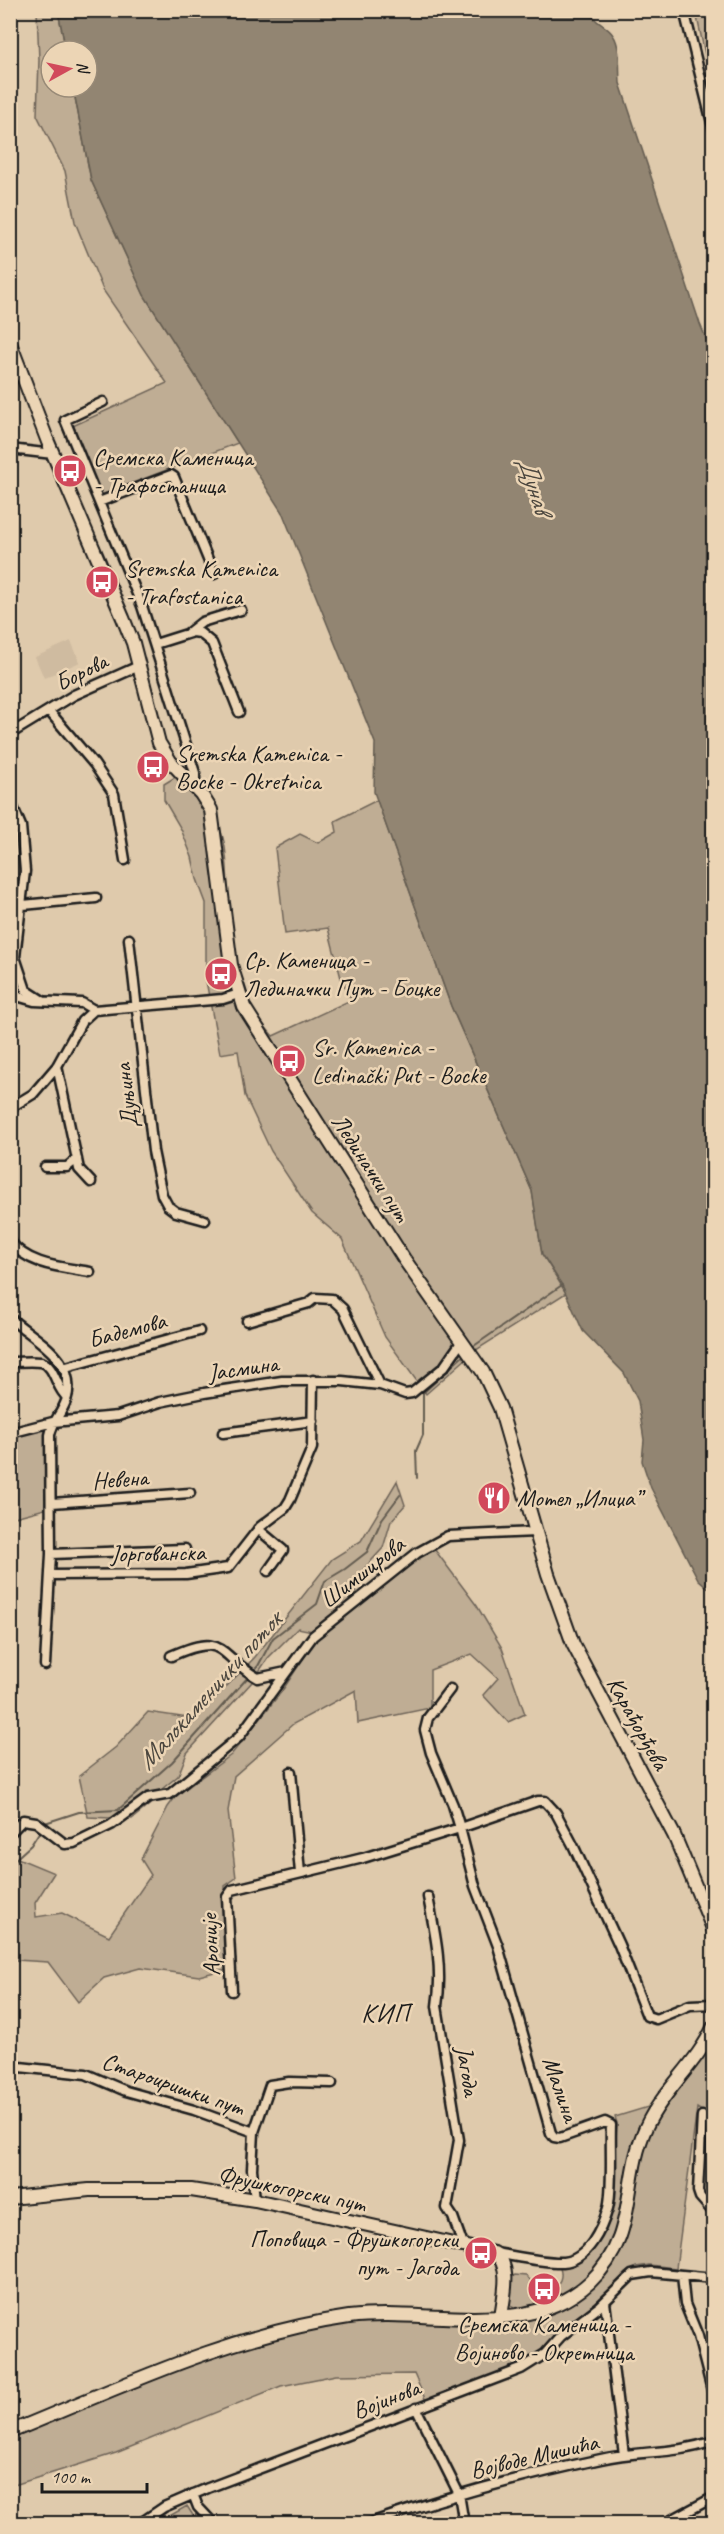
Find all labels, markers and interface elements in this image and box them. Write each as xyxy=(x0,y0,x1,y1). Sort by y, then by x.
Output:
north arrow xyxy=(39,39,99,99)
text: N xyxy=(72,61,94,76)
place label: Сремска Каменица - Трафостаница xyxy=(93,442,255,500)
water label: Дунав xyxy=(510,452,562,525)
bus stop icon: Сремска Каменица - Трафостаница xyxy=(52,453,88,489)
place label: Sremska Kamenica - Trafostanica xyxy=(125,553,279,611)
bus stop icon: Sremska Kamenica - Trafostanica xyxy=(84,564,120,600)
street label: Борова xyxy=(50,645,114,698)
place label: Sremska Kamenica - Bocke - Okretnica xyxy=(176,738,343,796)
bus stop icon: Sremska Kamenica - Bocke - Okretnica xyxy=(135,749,171,785)
place label: Ср. Каменица - Лединачки Пут - Боцке xyxy=(244,945,441,1003)
bus stop icon: Ср. Каменица - Лединачки Пут - Боцке xyxy=(203,956,239,992)
place label: Sr. Kamenica - Ledinački Put - Bocke xyxy=(312,1032,488,1090)
bus stop icon: Sr. Kamenica - Ledinački Put - Bocke xyxy=(271,1043,307,1079)
street label: Дуњина xyxy=(107,1060,145,1130)
street label: Лединачки пут xyxy=(325,1108,417,1228)
street label: Бадемова xyxy=(85,1305,171,1355)
street label: Јасмина xyxy=(205,1348,282,1388)
street label: Невена xyxy=(91,1462,151,1496)
restaurant icon: Мотел „Илиџа” xyxy=(476,1480,512,1516)
place label: Мотел „Илиџа” xyxy=(517,1483,646,1513)
street label: Шимширова xyxy=(314,1529,412,1614)
street label: Јоргованска xyxy=(109,1537,207,1569)
water label: Малокаменички поток xyxy=(130,1601,292,1776)
street label: Карађорђева xyxy=(600,1671,677,1776)
street label: Ароније xyxy=(193,1911,227,1977)
district label: КИП xyxy=(361,1997,414,2030)
street label: Јагода xyxy=(449,2043,487,2100)
street label: Староиришки пут xyxy=(98,2046,249,2123)
street label: Малина xyxy=(536,2052,587,2128)
street label: Фрушкогорски пут xyxy=(215,2159,369,2219)
place label: Поповица - Фрушкогорски пут - Јагода xyxy=(250,2224,460,2282)
bus stop icon: Поповица - Фрушкогорски пут - Јагода xyxy=(463,2235,499,2271)
bus stop icon: Сремска Каменица - Војиново - Окретница xyxy=(526,2271,562,2307)
place label: Сремска Каменица - Војиново - Окретница xyxy=(455,2309,635,2367)
street label: Војинова xyxy=(348,2372,426,2426)
street label: Војводе Мишића xyxy=(467,2426,602,2485)
scale bar xyxy=(42,2456,147,2494)
text: 100 m xyxy=(51,2466,92,2488)

